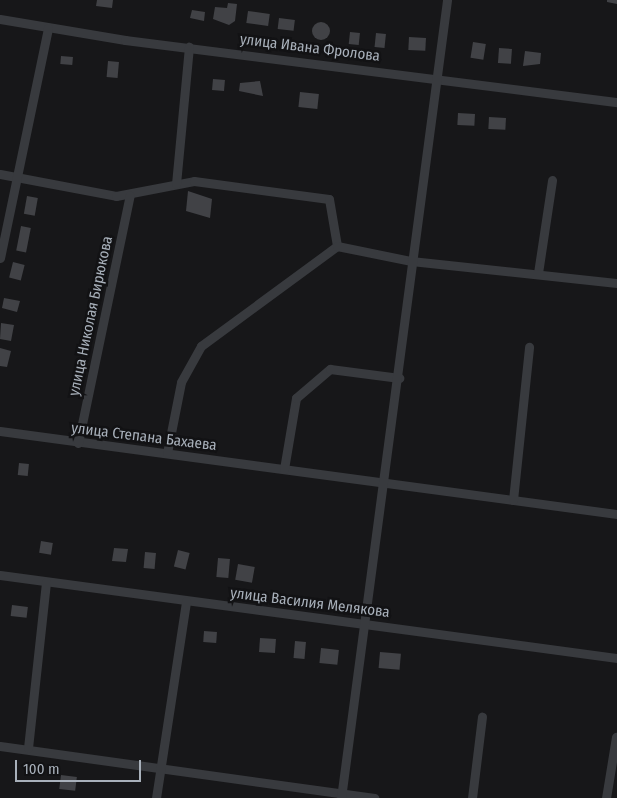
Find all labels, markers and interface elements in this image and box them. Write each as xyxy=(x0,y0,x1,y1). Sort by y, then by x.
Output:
street label: улица Ивана Фролова xyxy=(239,30,381,66)
street label: улица Николая Бирюкова xyxy=(65,234,117,398)
street label: улица Степана Бахаева xyxy=(70,419,218,455)
street label: улица Василия Мелякова xyxy=(229,584,391,622)
scale bar xyxy=(18,750,144,782)
text: 100 m xyxy=(23,760,60,778)

